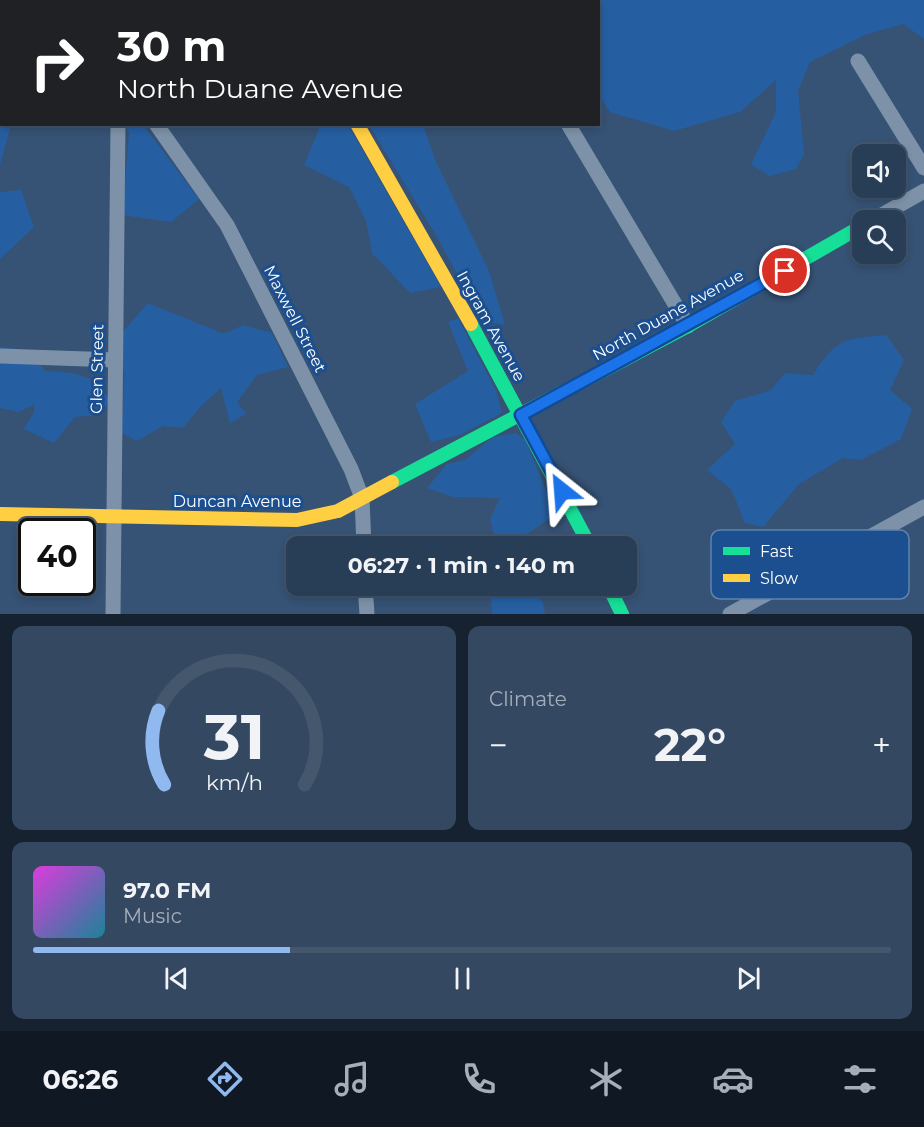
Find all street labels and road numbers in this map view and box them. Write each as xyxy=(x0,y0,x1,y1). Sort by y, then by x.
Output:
street label: Maxwell Street xyxy=(260,262,330,376)
street label: North Duane Avenue xyxy=(589,266,747,364)
street label: Ingram Avenue xyxy=(453,267,529,385)
street label: Glen Street xyxy=(87,323,107,414)
street label: Duncan Avenue xyxy=(173,492,301,511)

